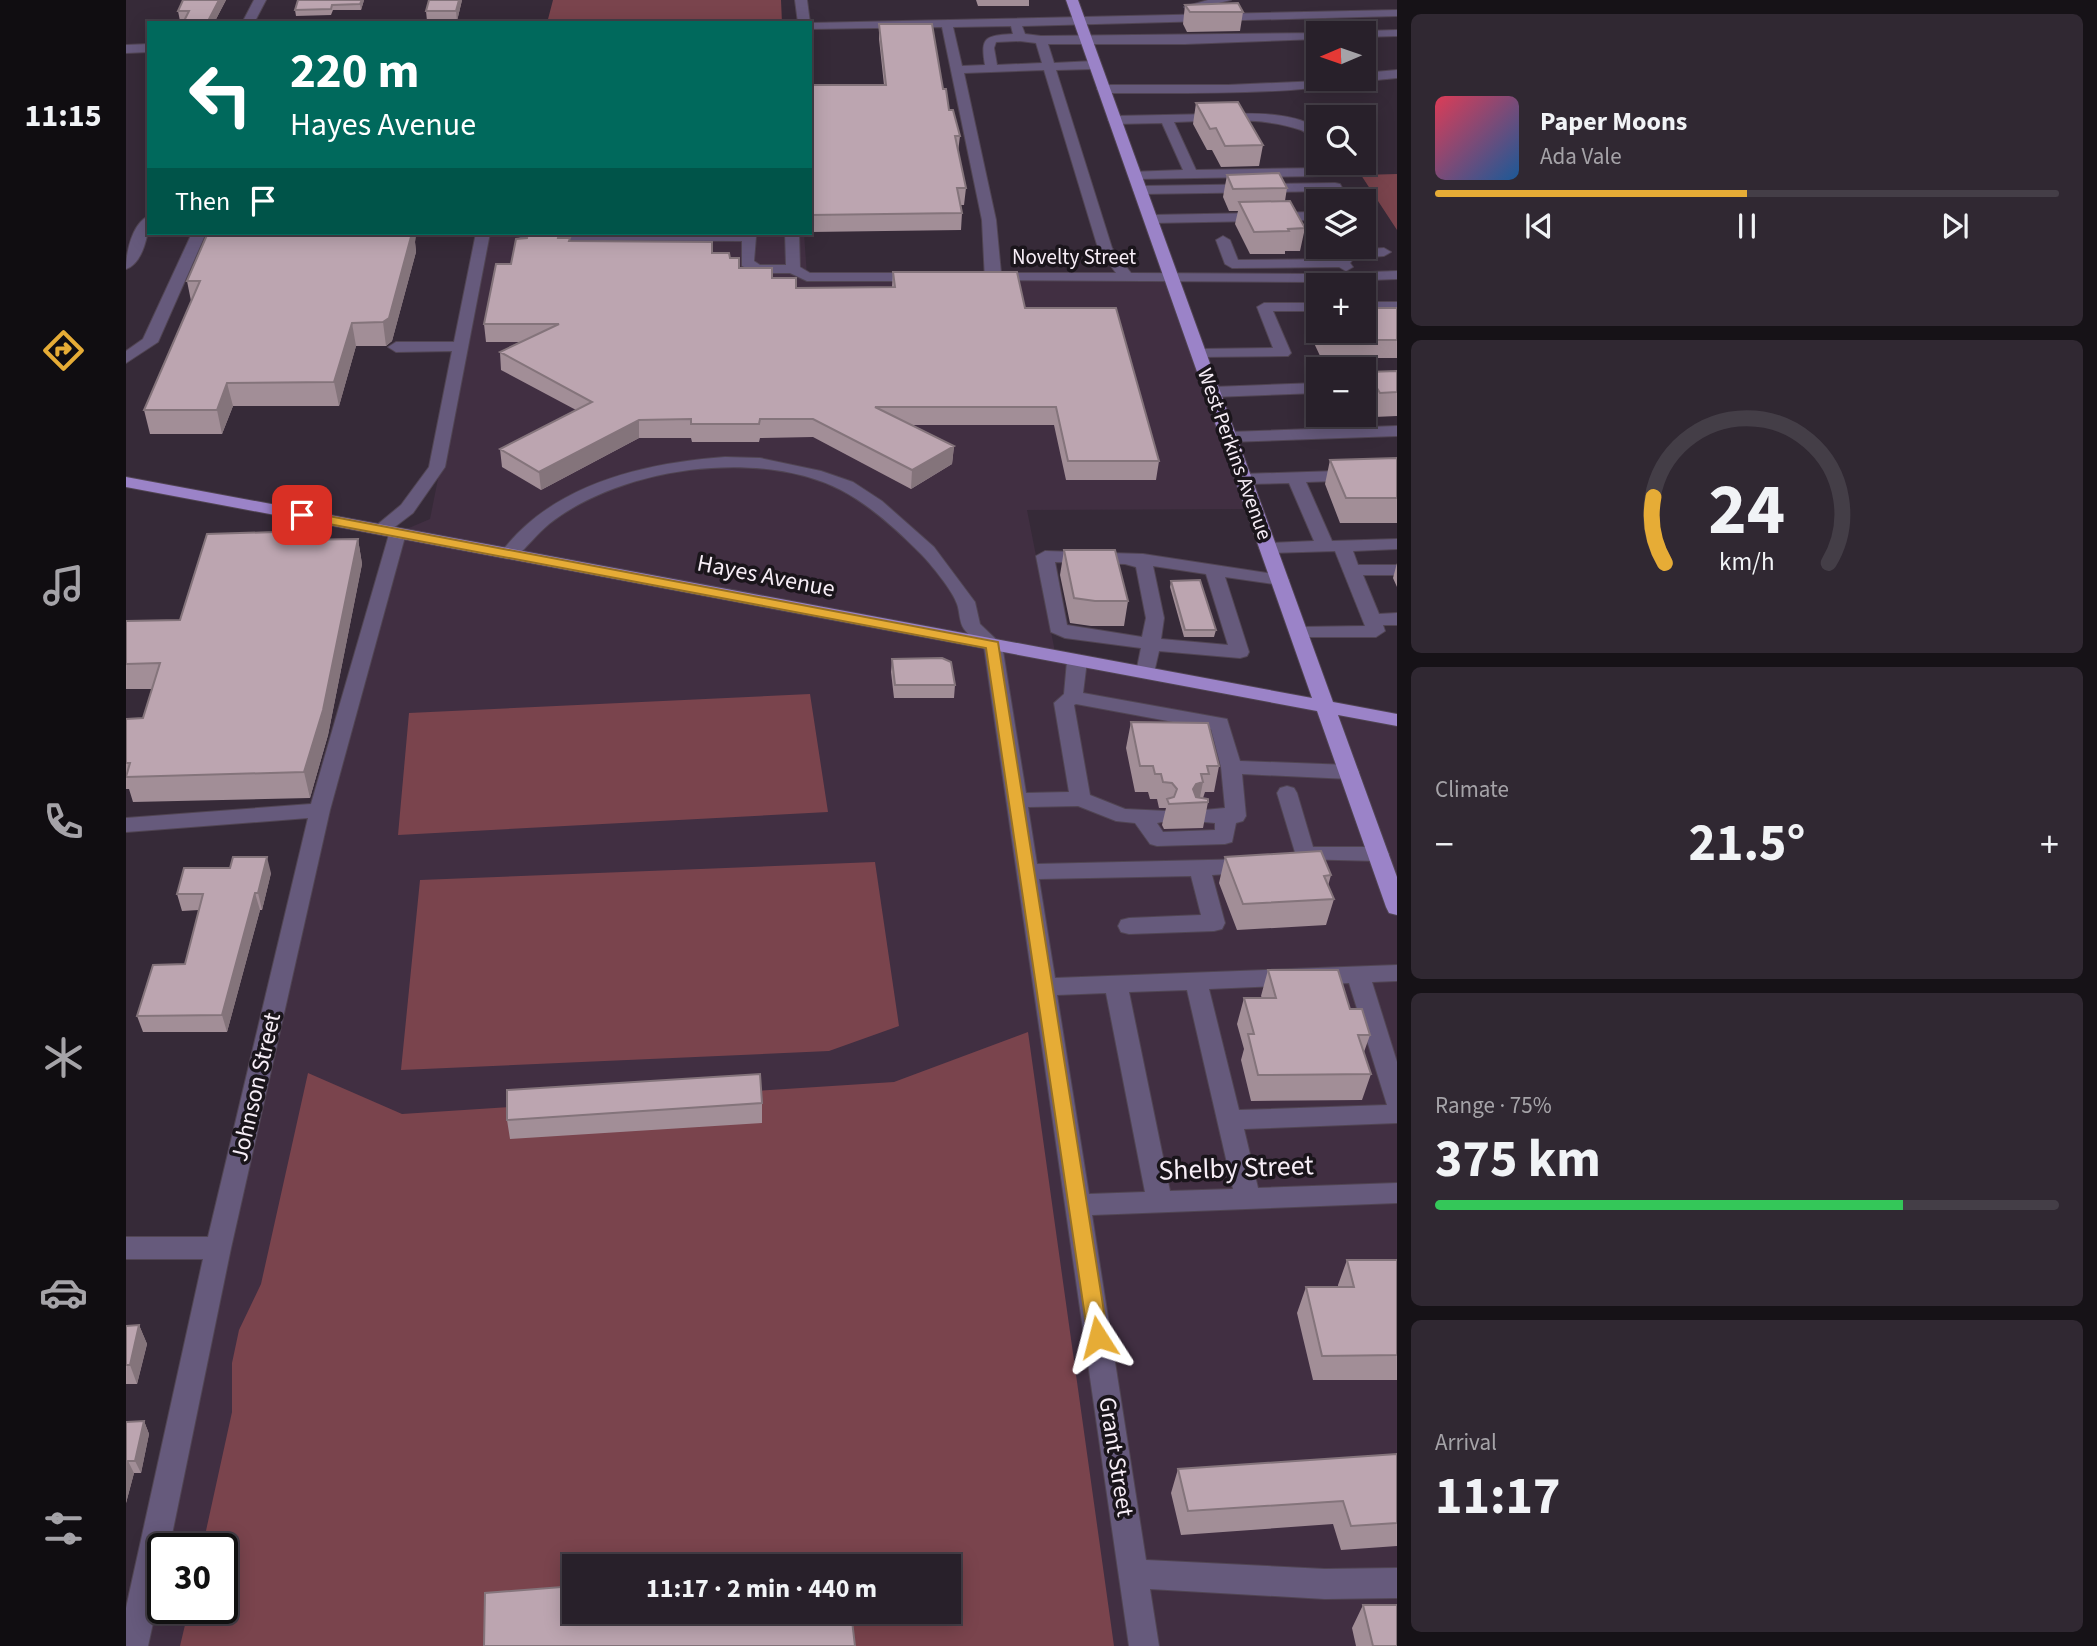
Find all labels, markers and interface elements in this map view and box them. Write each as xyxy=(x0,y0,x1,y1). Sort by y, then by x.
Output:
north arrow xyxy=(1306,21,1376,91)
map controls xyxy=(1306,21,1376,427)
text: 220 m xyxy=(290,37,419,107)
icon: left xyxy=(175,49,266,140)
text: 11:15 xyxy=(24,93,102,139)
text: Hayes Avenue xyxy=(290,102,476,148)
text: Paper Moons xyxy=(1540,103,1687,140)
button: search xyxy=(1306,105,1376,175)
text: Ada Vale xyxy=(1540,140,1622,173)
icon: arrive xyxy=(244,182,282,220)
text: Then xyxy=(175,183,230,220)
button: layers xyxy=(1306,189,1376,259)
icon: previous xyxy=(1520,207,1558,245)
icon: pause xyxy=(1728,207,1766,245)
icon: next xyxy=(1936,207,1974,245)
street label: Novelty Street xyxy=(1012,242,1136,272)
button: + xyxy=(1306,273,1376,343)
icon: directions xyxy=(39,326,88,375)
button: − xyxy=(1306,357,1376,427)
street label: West Perkins Avenue xyxy=(1190,364,1280,544)
text: 24 xyxy=(1709,458,1785,562)
pin xyxy=(272,485,332,545)
icon: arrive xyxy=(283,496,321,534)
text: km/h xyxy=(1719,543,1775,579)
street label: Hayes Avenue xyxy=(694,546,838,606)
icon: music xyxy=(39,561,88,610)
text: Climate xyxy=(1435,773,1509,806)
icon: phone xyxy=(39,797,88,846)
text: 21.5° xyxy=(1689,807,1805,881)
text: − xyxy=(1435,818,1454,872)
text: + xyxy=(2040,818,2059,872)
street label: Johnson Street xyxy=(222,1009,290,1165)
icon: climate xyxy=(39,1033,88,1082)
text: Range · 75% xyxy=(1435,1089,1552,1122)
text: 375 km xyxy=(1435,1123,1601,1197)
street label: Shelby Street xyxy=(1158,1145,1315,1191)
icon: car xyxy=(39,1268,88,1317)
position arrow xyxy=(1061,1300,1135,1374)
street label: Grant Street xyxy=(1089,1395,1143,1519)
text: Arrival xyxy=(1435,1426,1497,1459)
text: 11:17 xyxy=(1435,1460,1560,1534)
icon: filters xyxy=(39,1504,88,1553)
speed limit sign: 30 xyxy=(147,1533,238,1624)
text: 11:17 · 2 min · 440 m xyxy=(646,1570,877,1607)

